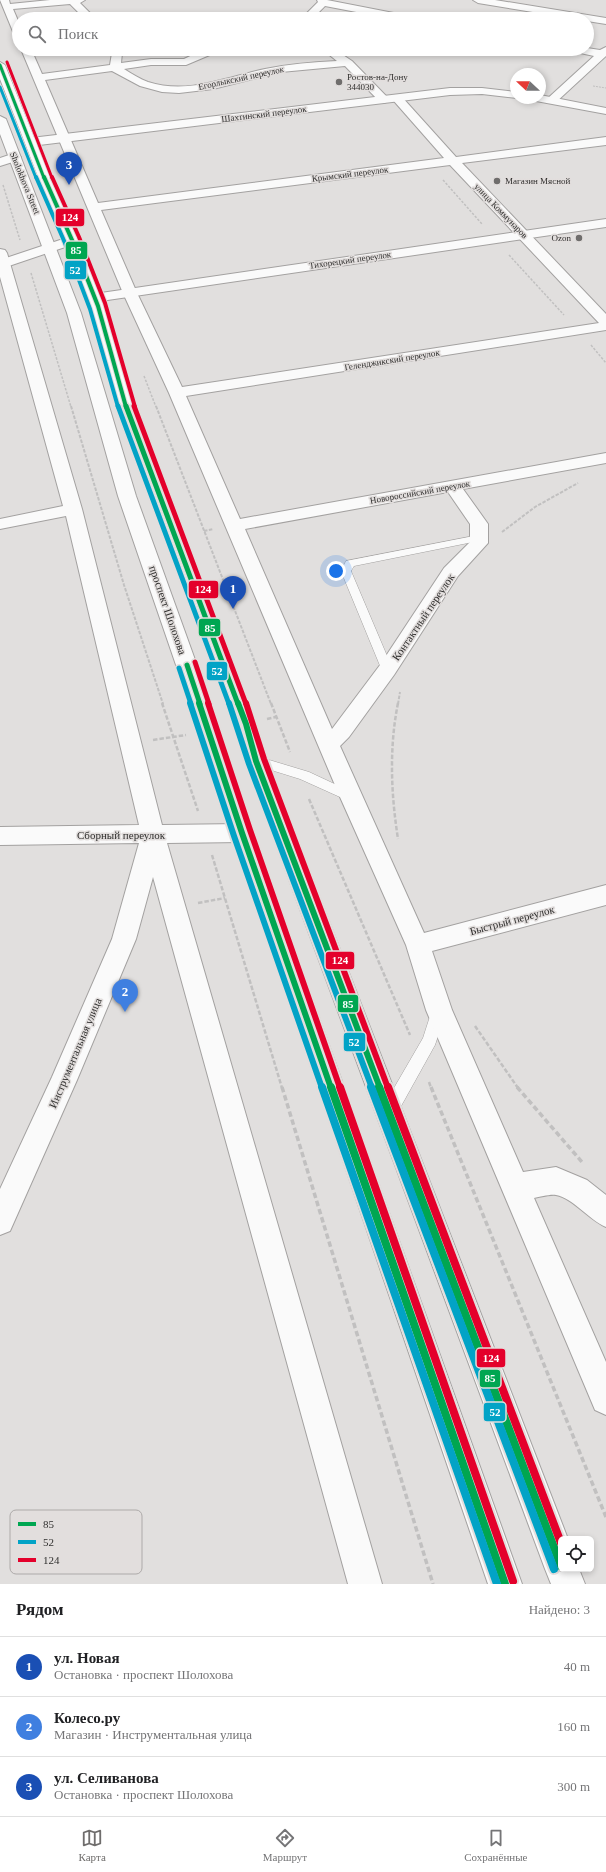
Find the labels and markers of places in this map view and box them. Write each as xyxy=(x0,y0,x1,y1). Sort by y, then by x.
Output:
place label: Ростов-на-Дону 344030 xyxy=(347,72,408,92)
marker: Ростов-на-Дону 344030 xyxy=(334,77,344,87)
pin: 3 xyxy=(56,152,82,185)
marker: Магазин Мясной xyxy=(492,176,502,186)
place label: Магазин Мясной xyxy=(505,176,571,186)
place label: Ozon xyxy=(552,233,571,243)
marker: Ozon xyxy=(574,233,584,243)
pin: 1 xyxy=(220,576,246,609)
pin: 2 xyxy=(112,979,138,1012)

